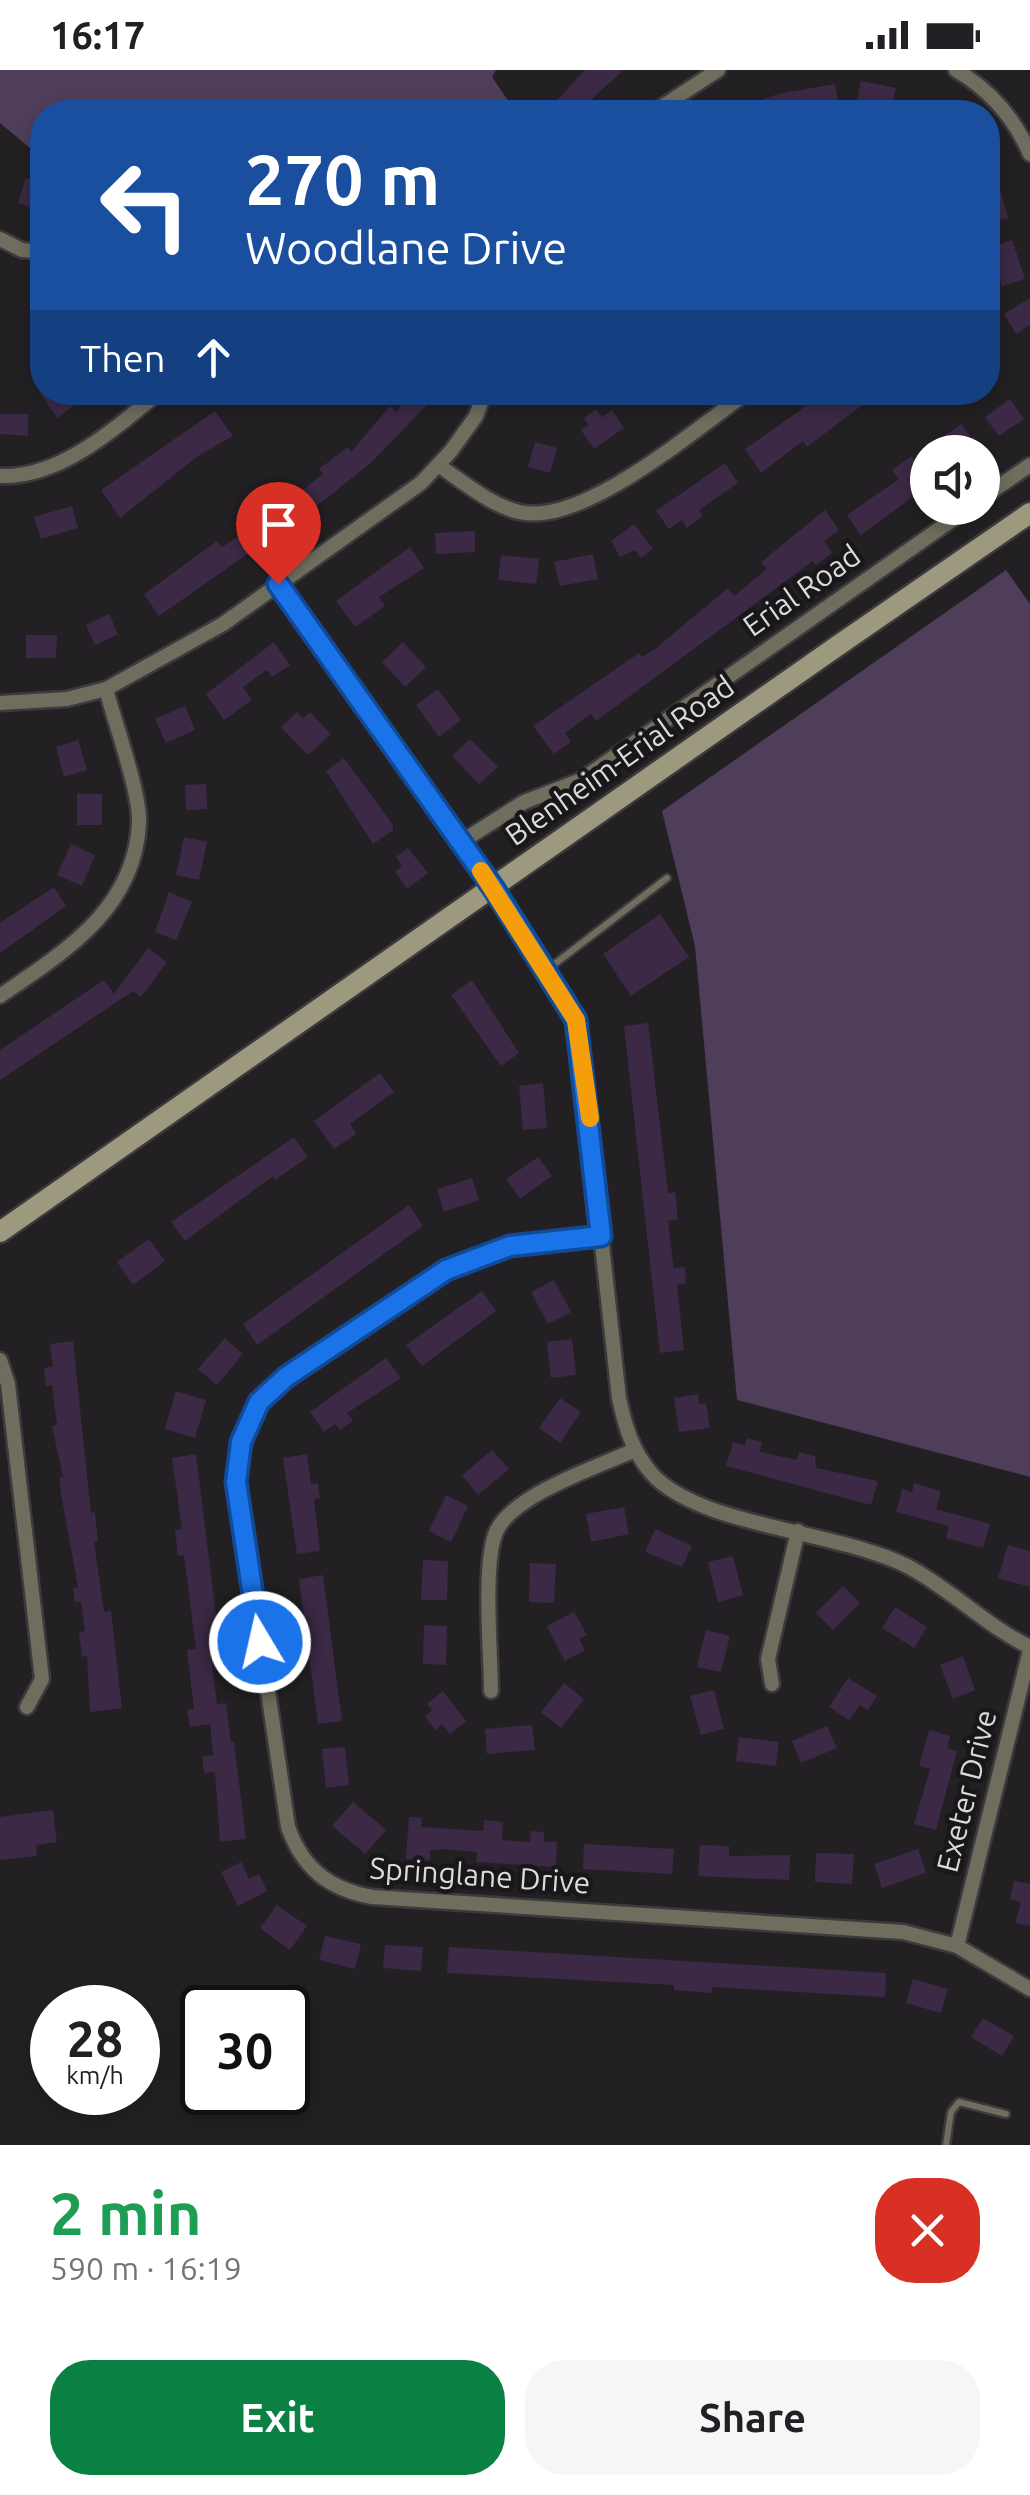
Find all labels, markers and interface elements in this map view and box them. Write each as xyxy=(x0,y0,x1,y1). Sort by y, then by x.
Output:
text: 16:17 xyxy=(50,14,145,56)
icon: left xyxy=(80,140,210,270)
text: 270 m xyxy=(245,140,440,218)
text: Woodlane Drive xyxy=(245,222,567,273)
icon: ahead xyxy=(186,330,241,385)
text: Then xyxy=(80,337,166,379)
map controls xyxy=(910,435,1000,525)
button: sound xyxy=(910,435,1000,525)
pin xyxy=(236,482,321,585)
icon: arrive xyxy=(251,497,306,552)
street label: Erial Road xyxy=(736,538,866,643)
street label: Blenheim-Erial Road xyxy=(499,669,740,852)
position arrow xyxy=(208,1590,312,1694)
street label: Exeter Drive xyxy=(929,1706,1003,1875)
street label: Springlane Drive xyxy=(369,1850,592,1900)
speed limit sign: 30 xyxy=(180,1985,310,2115)
text: 28 xyxy=(67,2010,123,2066)
text: km/h xyxy=(66,2061,124,2089)
button: close xyxy=(875,2178,980,2283)
text: 2 min xyxy=(50,2179,202,2246)
text: 590 m · 16:19 xyxy=(50,2250,242,2286)
button: Exit xyxy=(50,2360,505,2475)
button: Share xyxy=(525,2360,980,2475)

